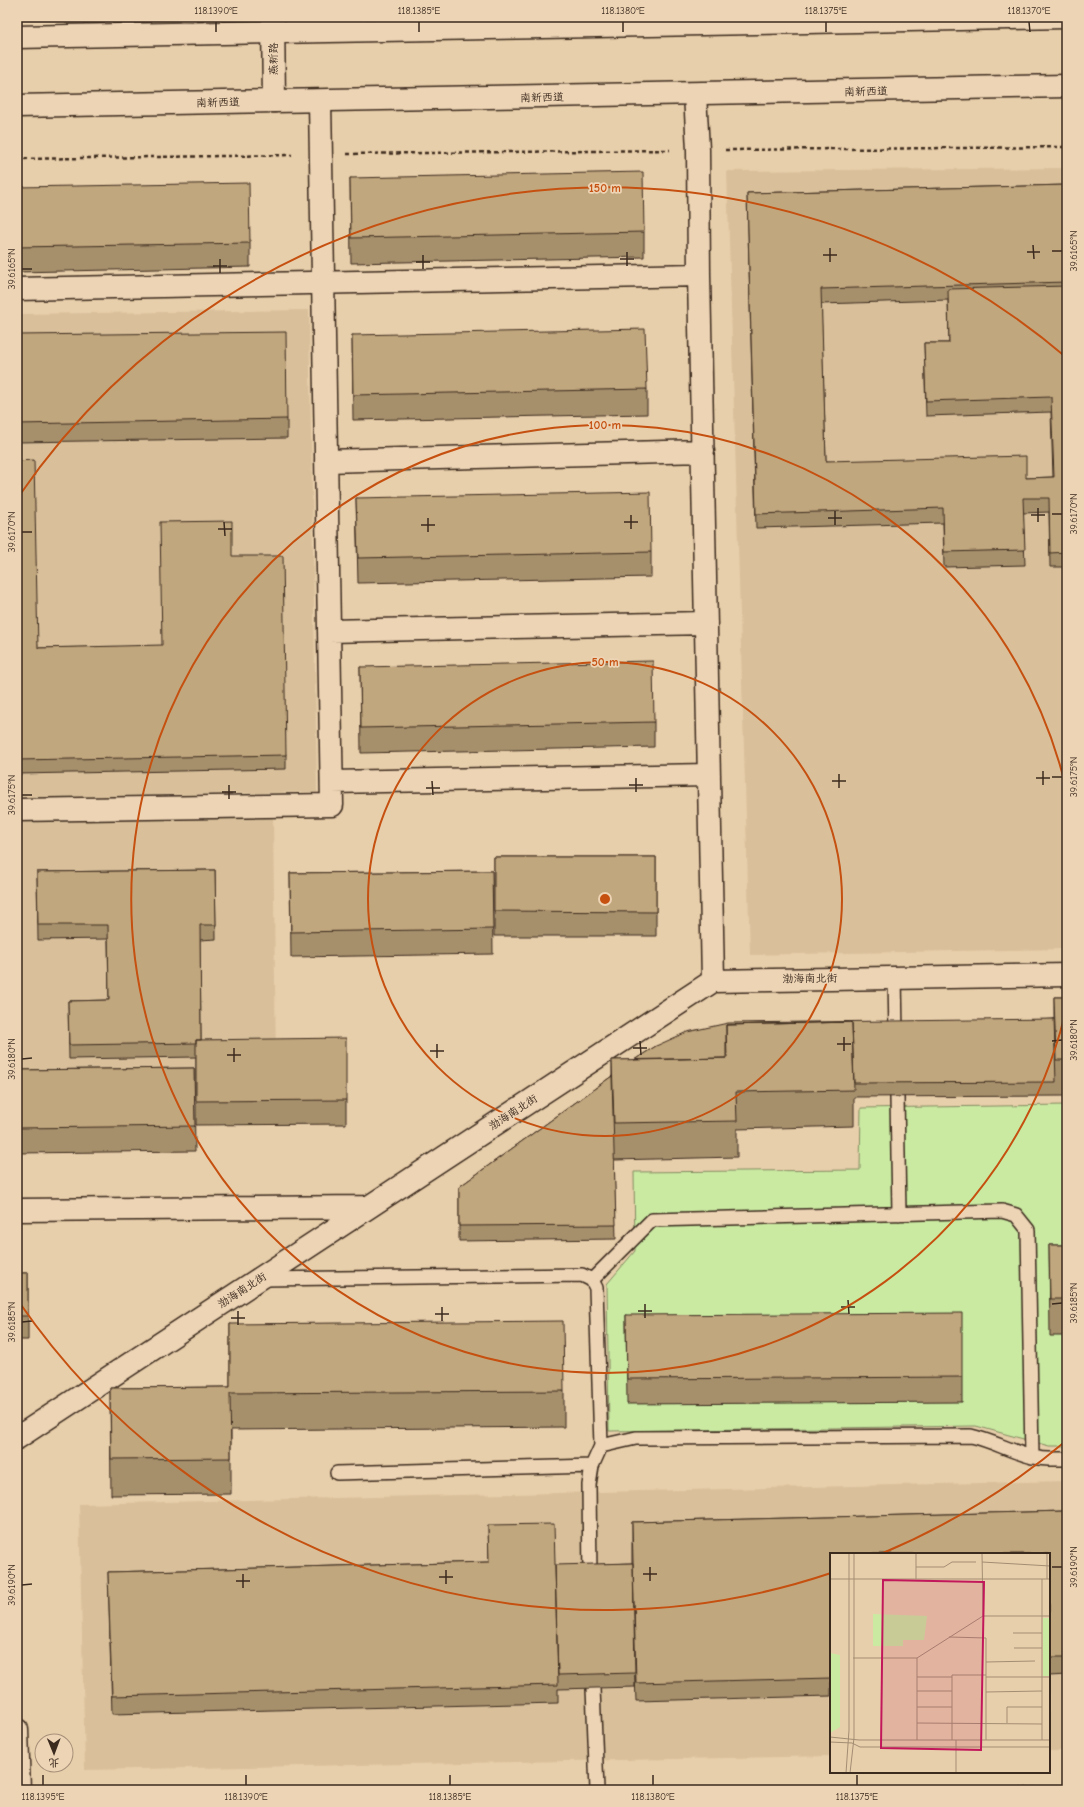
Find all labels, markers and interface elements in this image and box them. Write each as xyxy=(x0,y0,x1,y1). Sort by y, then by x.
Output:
text: 118.1390°E xyxy=(194,5,238,17)
text: 118.1385°E xyxy=(398,5,440,17)
text: 118.1380°E xyxy=(601,5,645,17)
text: 118.1375°E xyxy=(805,5,847,17)
text: 118.1370°E xyxy=(1008,5,1050,17)
street label: 燕新路 xyxy=(267,43,280,76)
street label: 南新西道 xyxy=(844,85,888,98)
street label: 南新西道 xyxy=(520,91,564,104)
street label: 南新西道 xyxy=(196,96,240,109)
text: 150 m xyxy=(589,181,621,195)
text: 39.6165°N xyxy=(1068,230,1080,272)
text: 39.6165°N xyxy=(6,248,18,290)
text: 100 m xyxy=(589,418,621,432)
text: 39.6170°N xyxy=(1068,493,1080,535)
text: 39.6170°N xyxy=(6,511,18,553)
text: 50 m xyxy=(591,655,619,669)
text: 39.6175°N xyxy=(1068,757,1080,797)
text: 39.6175°N xyxy=(6,775,18,815)
centre of rings xyxy=(598,892,612,906)
street label: 渤海南北街 xyxy=(782,972,839,985)
text: 39.6180°N xyxy=(1068,1019,1080,1061)
text: 39.6180°N xyxy=(6,1038,18,1080)
street label: 渤海南北街 xyxy=(487,1091,541,1133)
street label: 渤海南北街 xyxy=(216,1269,270,1311)
text: 39.6185°N xyxy=(1068,1283,1080,1323)
text: 39.6185°N xyxy=(6,1302,18,1342)
text: 39.6190°N xyxy=(1068,1546,1080,1588)
inset map xyxy=(830,1553,1050,1773)
text: 39.6190°N xyxy=(6,1564,18,1606)
north arrow xyxy=(34,1733,74,1773)
text: 北 xyxy=(49,1756,60,1769)
text: 118.1395°E xyxy=(22,1791,64,1803)
text: 118.1390°E xyxy=(224,1791,268,1803)
text: 118.1385°E xyxy=(429,1791,471,1803)
text: 118.1380°E xyxy=(631,1791,675,1803)
text: 118.1375°E xyxy=(836,1791,878,1803)

